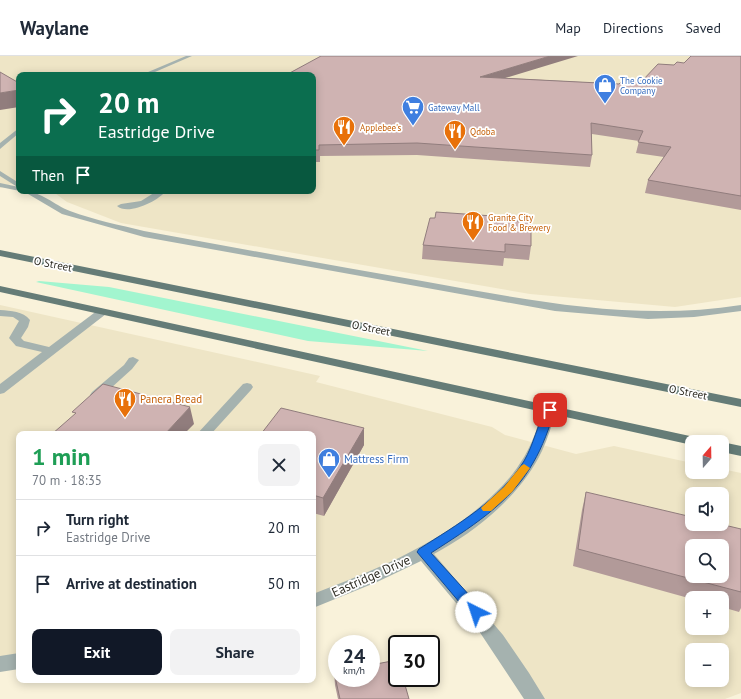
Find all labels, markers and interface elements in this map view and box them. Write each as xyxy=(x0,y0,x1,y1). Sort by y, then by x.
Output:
text: Waylane xyxy=(20,16,89,40)
text: Map xyxy=(555,19,581,37)
text: Directions xyxy=(603,19,663,37)
text: Saved xyxy=(685,19,721,37)
shop icon: The Cookie Company xyxy=(592,72,618,105)
place label: The Cookie Company xyxy=(620,75,663,96)
text: 20 m xyxy=(98,84,159,121)
icon: right xyxy=(32,88,84,140)
supermarket icon: Gateway Mall xyxy=(400,94,426,127)
place label: Gateway Mall xyxy=(428,102,480,113)
restaurant icon: Applebee's xyxy=(331,114,357,147)
restaurant icon: Qdoba xyxy=(442,118,468,151)
text: Eastridge Drive xyxy=(98,120,215,143)
place label: Applebee's xyxy=(360,122,401,133)
place label: Qdoba xyxy=(470,126,495,137)
icon: arrive xyxy=(72,164,94,186)
text: Then xyxy=(32,166,64,185)
restaurant icon: Granite City Food & Brewery xyxy=(460,209,486,242)
place label: Granite City Food & Brewery xyxy=(488,212,551,233)
street label: O Street xyxy=(33,253,74,275)
street label: O Street xyxy=(351,317,392,339)
street label: O Street xyxy=(668,381,709,403)
restaurant icon: Panera Bread xyxy=(112,386,138,419)
place label: Panera Bread xyxy=(140,392,202,406)
pin xyxy=(533,393,567,427)
icon: arrive xyxy=(539,399,561,421)
north arrow xyxy=(685,435,729,479)
map controls xyxy=(685,435,729,687)
text: 1 min xyxy=(32,441,91,472)
button: close xyxy=(258,444,300,486)
shop icon: Mattress Firm xyxy=(316,446,342,479)
place label: Mattress Firm xyxy=(344,452,409,466)
text: 70 m · 18:35 xyxy=(32,472,102,489)
button: sound xyxy=(685,487,729,531)
text: Turn right xyxy=(66,510,129,529)
icon: right xyxy=(32,517,54,539)
text: 20 m xyxy=(267,518,300,537)
text: Eastridge Drive xyxy=(66,529,150,546)
button: search xyxy=(685,539,729,583)
street label: Eastridge Drive xyxy=(329,551,413,601)
icon: arrive xyxy=(32,573,54,595)
text: Arrive at destination xyxy=(66,574,197,593)
text: 50 m xyxy=(267,574,300,593)
position arrow xyxy=(455,591,497,633)
button: + xyxy=(685,591,729,635)
button: Exit xyxy=(32,629,162,675)
button: Share xyxy=(170,629,300,675)
speed limit sign: 30 xyxy=(388,635,440,687)
text: 24 xyxy=(343,643,365,669)
button: − xyxy=(685,643,729,687)
text: km/h xyxy=(343,664,365,677)

